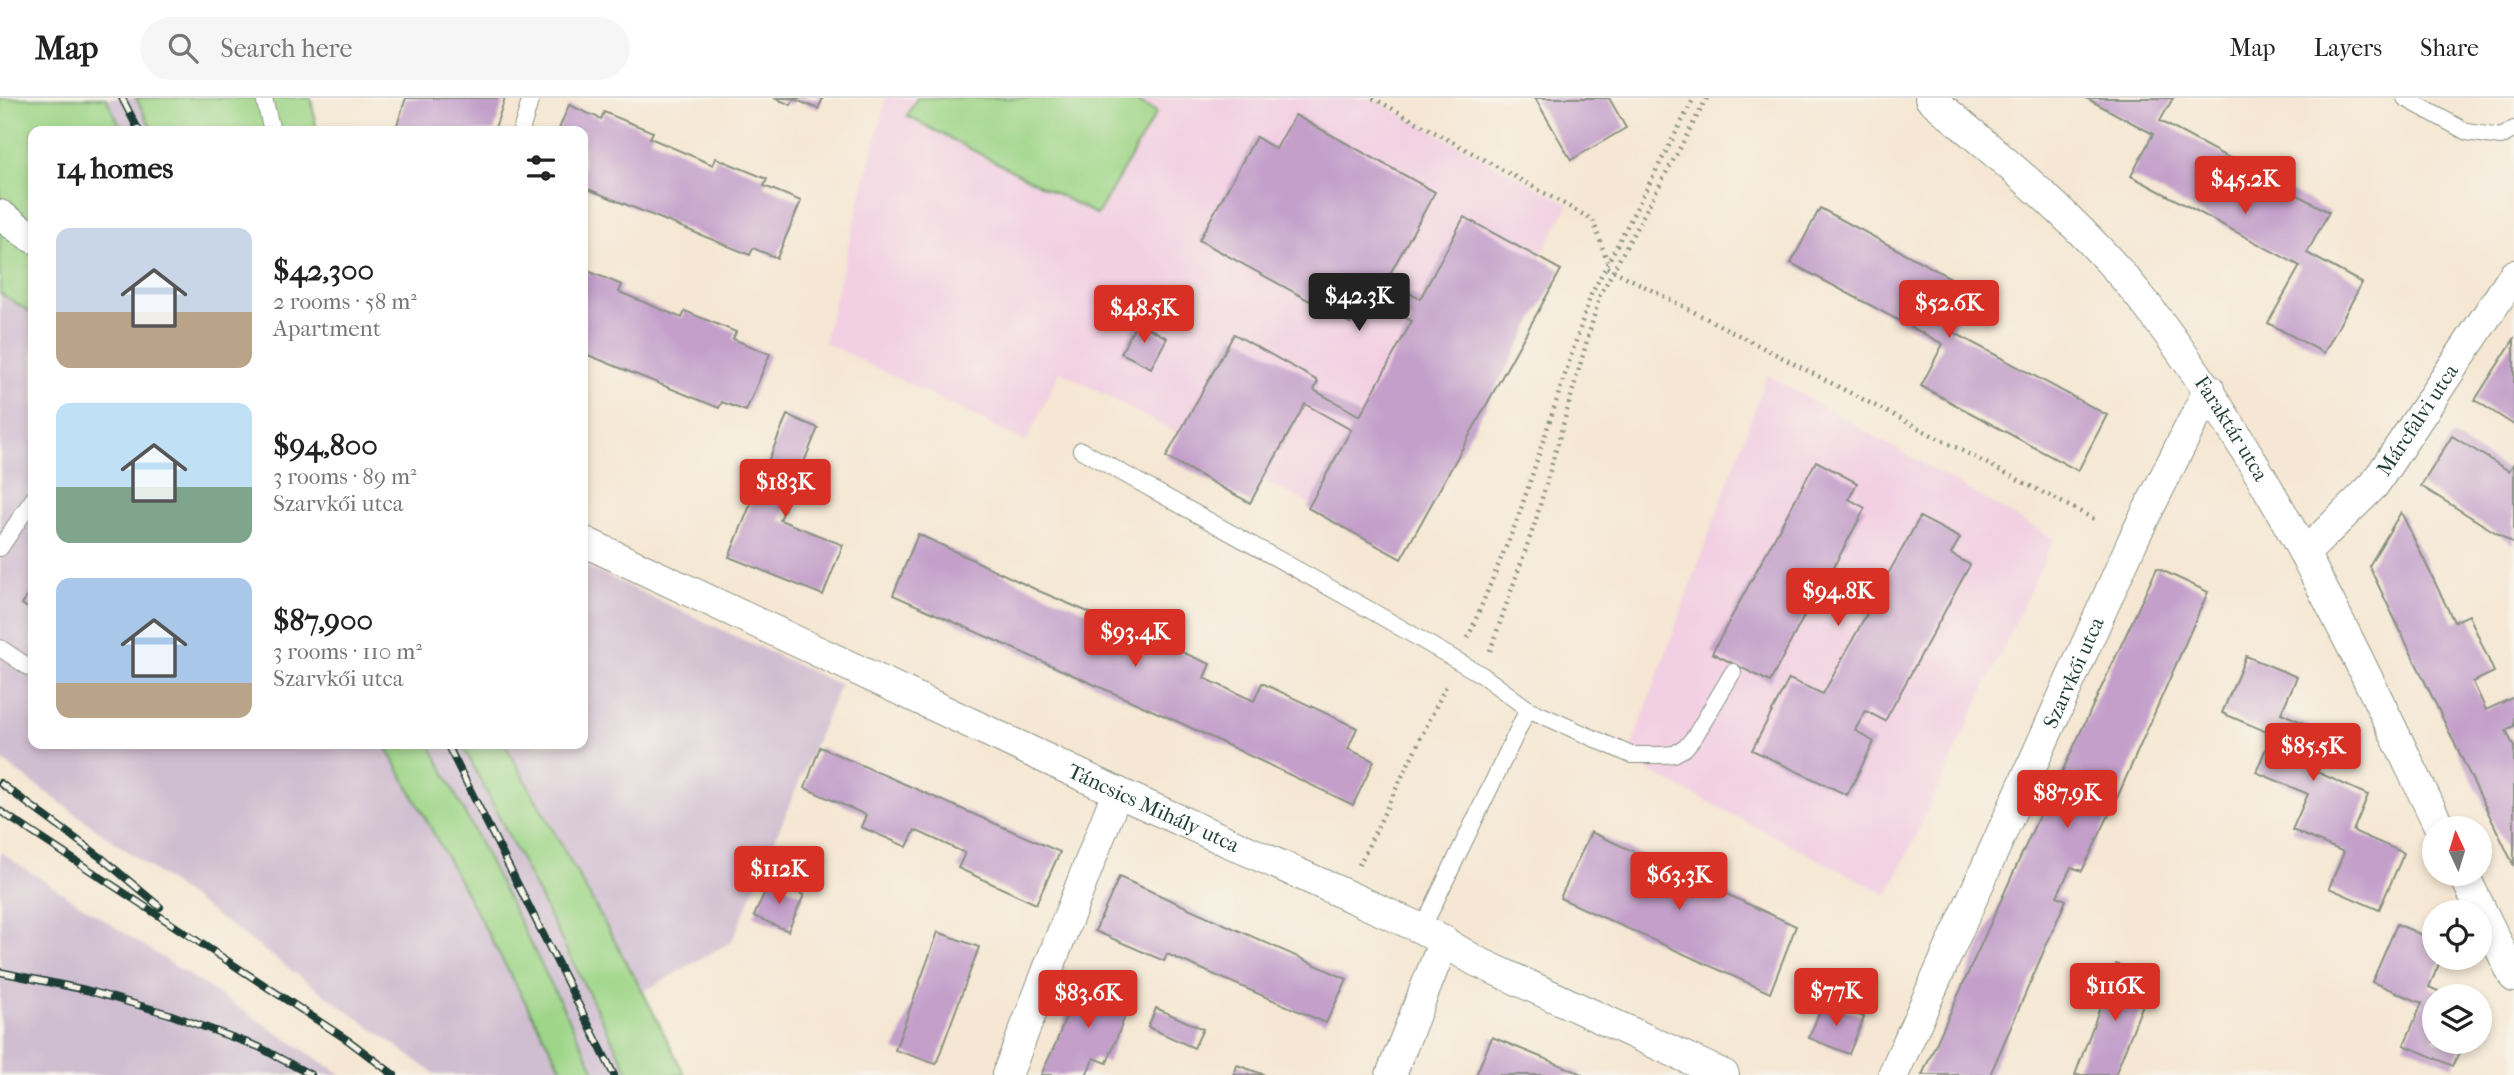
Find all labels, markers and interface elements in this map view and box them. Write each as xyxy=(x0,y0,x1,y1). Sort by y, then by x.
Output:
search box xyxy=(140,17,630,80)
text: Map xyxy=(35,29,98,68)
icon: search xyxy=(164,29,202,67)
text: Search here xyxy=(220,33,352,64)
text: Map xyxy=(2230,34,2276,62)
text: Layers xyxy=(2314,34,2382,62)
text: Share xyxy=(2420,34,2479,62)
icon: filters xyxy=(522,149,560,187)
text: 14 homes xyxy=(56,151,173,186)
pin: $45.2K xyxy=(2188,156,2302,216)
text: $45.2K xyxy=(2211,165,2279,192)
text: $42,300 xyxy=(273,253,374,288)
icon: home xyxy=(112,256,196,340)
pin: $42.3K xyxy=(1302,274,1416,333)
pin: $52.6K xyxy=(1892,280,2006,340)
text: $42.3K xyxy=(1325,282,1393,309)
pin: $48.5K xyxy=(1087,286,1201,345)
text: 2 rooms · 58 m² xyxy=(273,288,417,315)
text: $52.6K xyxy=(1915,289,1983,316)
text: $48.5K xyxy=(1110,294,1178,321)
text: Apartment xyxy=(273,315,381,342)
street label: Márcfalvi utca xyxy=(2372,359,2463,480)
street label: Faraktár utca xyxy=(2189,371,2273,485)
text: $94,800 xyxy=(273,428,378,463)
icon: home xyxy=(112,431,196,515)
pin: $183K xyxy=(736,460,834,519)
text: 3 rooms · 89 m² xyxy=(273,463,417,490)
text: $183K xyxy=(756,468,814,495)
text: Szarvkői utca xyxy=(273,490,403,517)
pin: $94.8K xyxy=(1781,568,1895,628)
text: $94.8K xyxy=(1802,577,1874,604)
text: $87,900 xyxy=(273,603,373,638)
icon: home xyxy=(112,606,196,690)
pin: $93.4K xyxy=(1078,610,1192,669)
street label: Szarvkői utca xyxy=(2038,613,2109,732)
text: $93.4K xyxy=(1100,618,1170,645)
text: 3 rooms · 110 m² xyxy=(273,638,422,665)
text: Szarvkői utca xyxy=(273,665,403,692)
pin: $85.5K xyxy=(2256,724,2370,783)
text: $85.5K xyxy=(2281,732,2345,759)
street label: Táncsics Mihály utca xyxy=(1064,759,1243,857)
pin: $87.9K xyxy=(2010,770,2124,830)
text: $87.9K xyxy=(2033,779,2101,806)
north arrow xyxy=(2422,816,2492,886)
map controls xyxy=(2422,816,2492,1054)
pin: $112K xyxy=(730,846,828,906)
pin: $63.3K xyxy=(1622,852,1736,912)
text: $112K xyxy=(750,855,808,882)
text: $63.3K xyxy=(1646,861,1712,888)
button: locate xyxy=(2422,900,2492,970)
pin: $116K xyxy=(2066,964,2164,1023)
pin: $77K xyxy=(1795,968,1877,1028)
pin: $83.6K xyxy=(1031,970,1145,1030)
text: $116K xyxy=(2086,972,2144,999)
text: $77K xyxy=(1810,977,1862,1004)
text: $83.6K xyxy=(1054,979,1122,1006)
button: layers xyxy=(2422,984,2492,1054)

